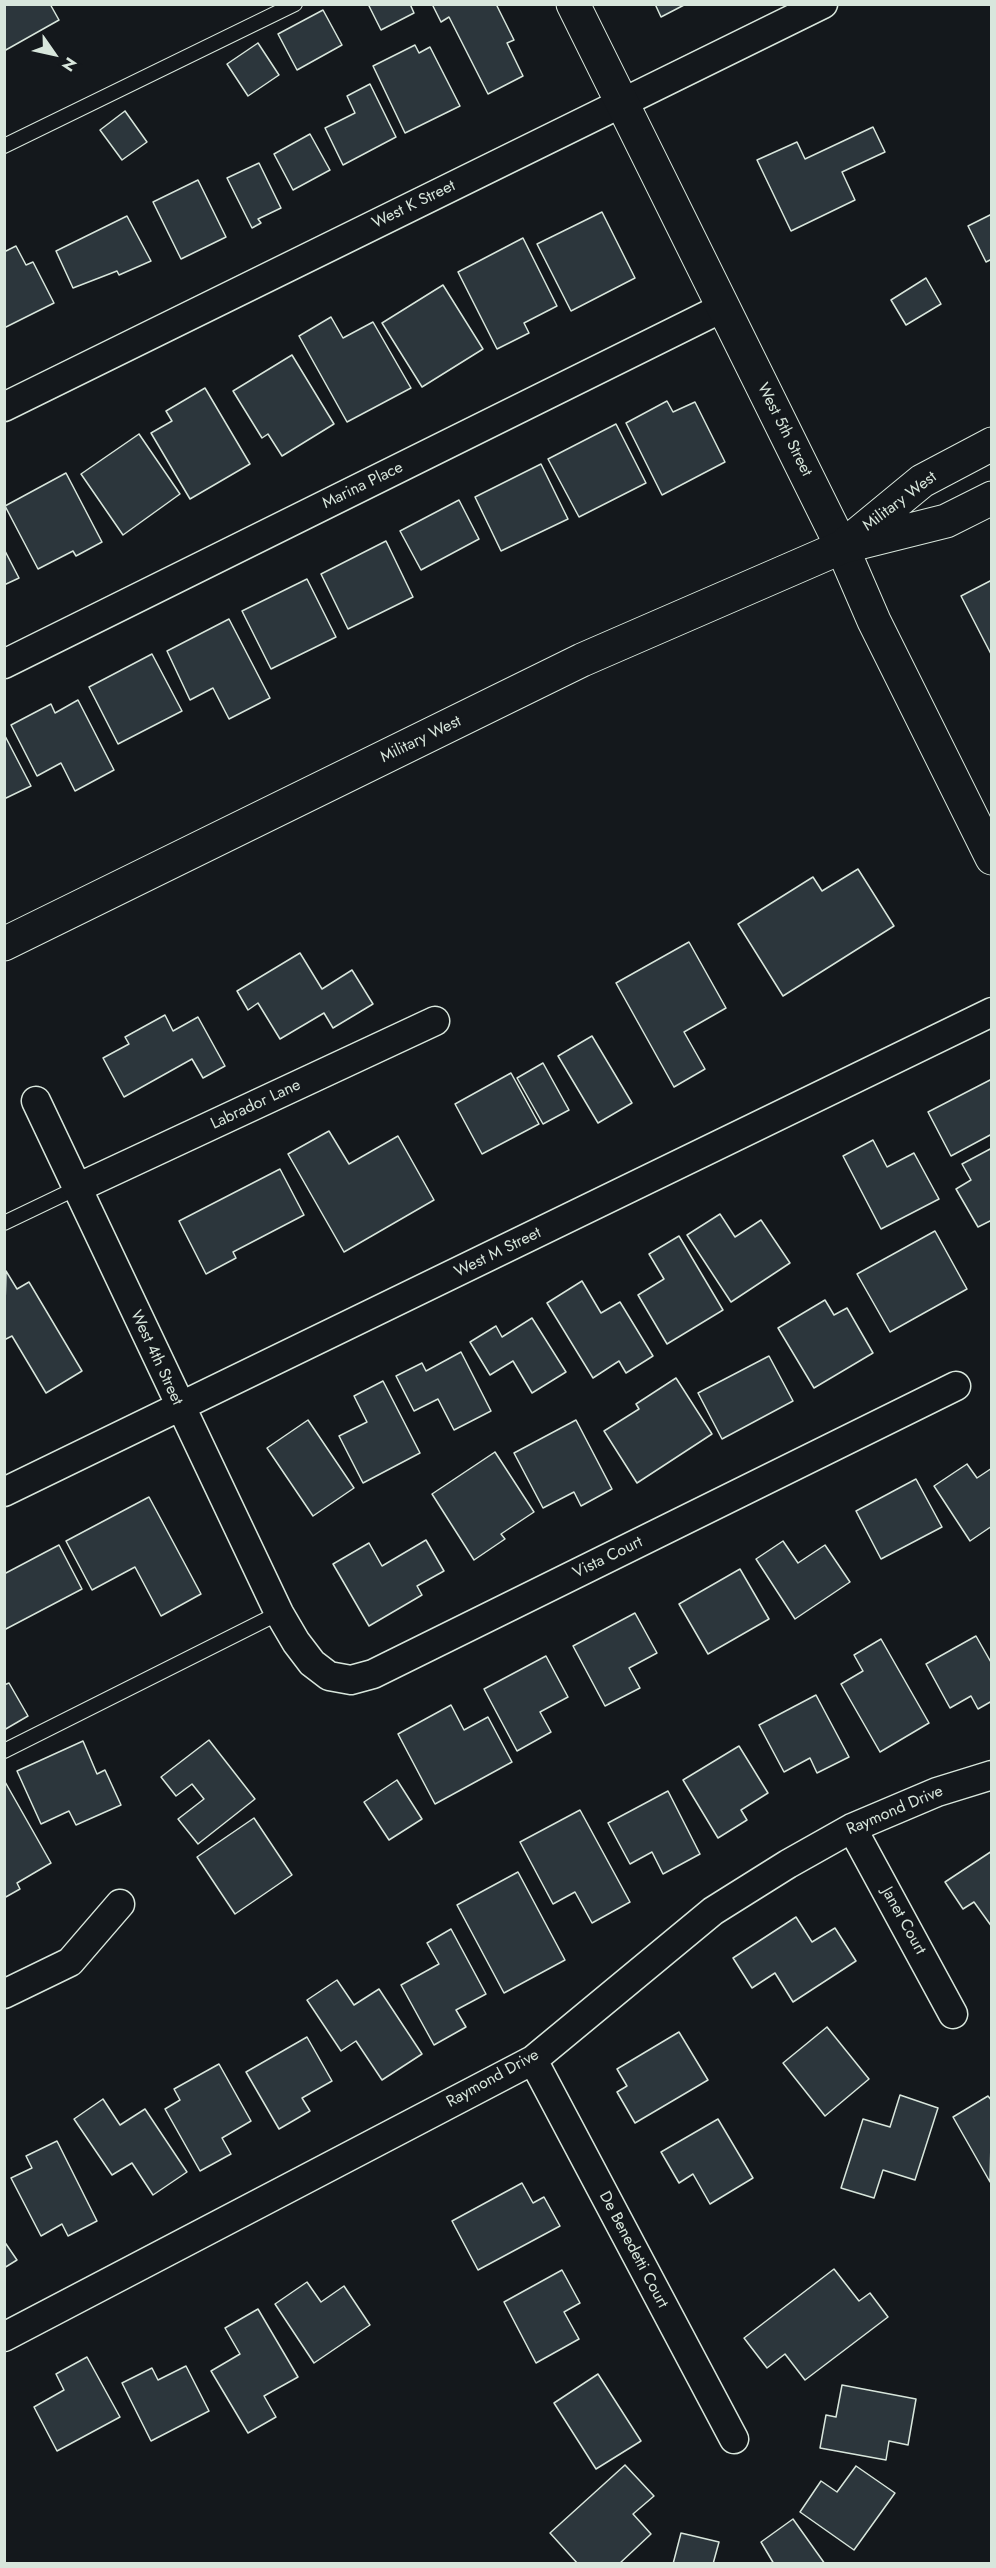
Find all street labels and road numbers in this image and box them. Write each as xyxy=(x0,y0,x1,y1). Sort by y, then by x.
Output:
street label: West K Street xyxy=(369,177,459,233)
street label: West 5th Street xyxy=(752,380,816,480)
street label: Marina Place xyxy=(320,458,406,514)
street label: Military West xyxy=(859,468,941,536)
street label: Military West xyxy=(378,712,464,768)
street label: Labrador Lane xyxy=(208,1076,304,1134)
street label: West M Street xyxy=(452,1224,544,1282)
street label: West 4th Street xyxy=(126,1308,186,1408)
street label: Vista Court xyxy=(570,1533,646,1583)
street label: Raymond Drive xyxy=(844,1782,946,1840)
street label: Janet Court xyxy=(877,1884,929,1958)
street label: Raymond Drive xyxy=(443,2046,543,2112)
street label: De Benedetti Court xyxy=(594,2188,672,2312)

